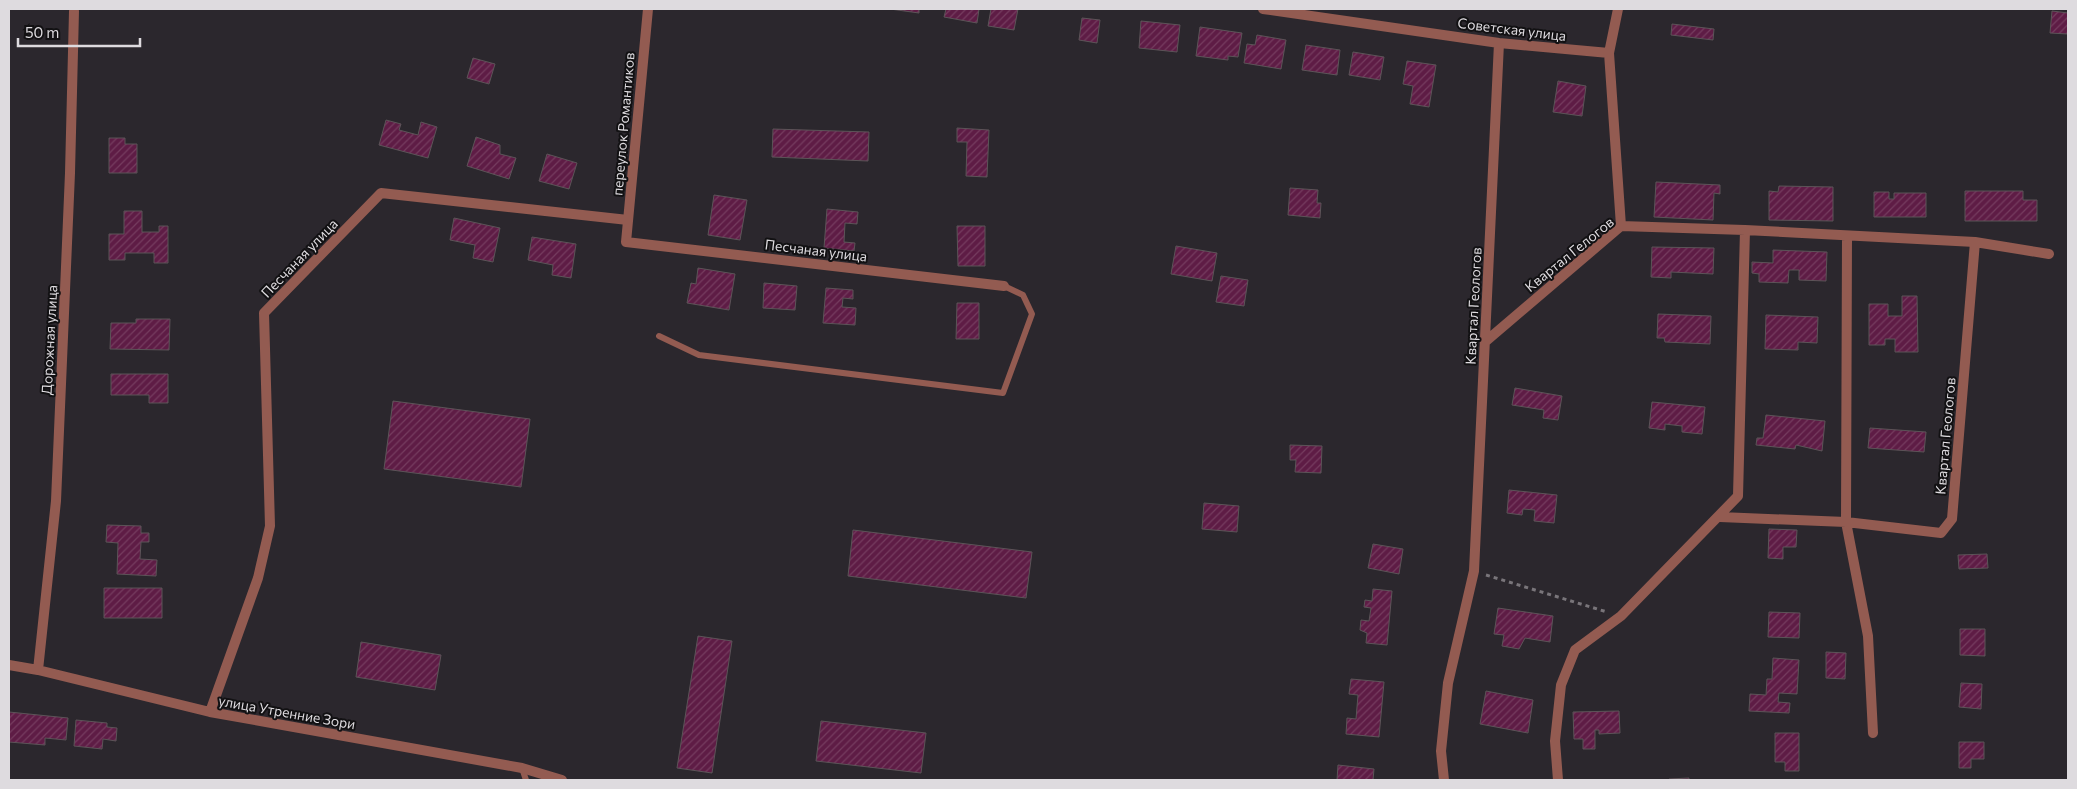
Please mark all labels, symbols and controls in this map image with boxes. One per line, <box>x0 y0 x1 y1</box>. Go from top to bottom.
street label: Советская улица <box>1457 14 1567 44</box>
scale bar <box>18 15 140 47</box>
text: 50 m <box>25 23 59 41</box>
street label: переулок Романтиков <box>608 52 638 196</box>
street label: Квартал Гелогов <box>1521 213 1617 295</box>
street label: Песчаная улица <box>257 215 341 301</box>
street label: Песчаная улица <box>764 235 868 265</box>
street label: Квартал Геологов <box>1461 247 1485 365</box>
street label: Дорожная улица <box>38 285 60 395</box>
street label: Квартал Геологов <box>1931 377 1959 495</box>
street label: улица Утренние Зори <box>217 692 357 732</box>

